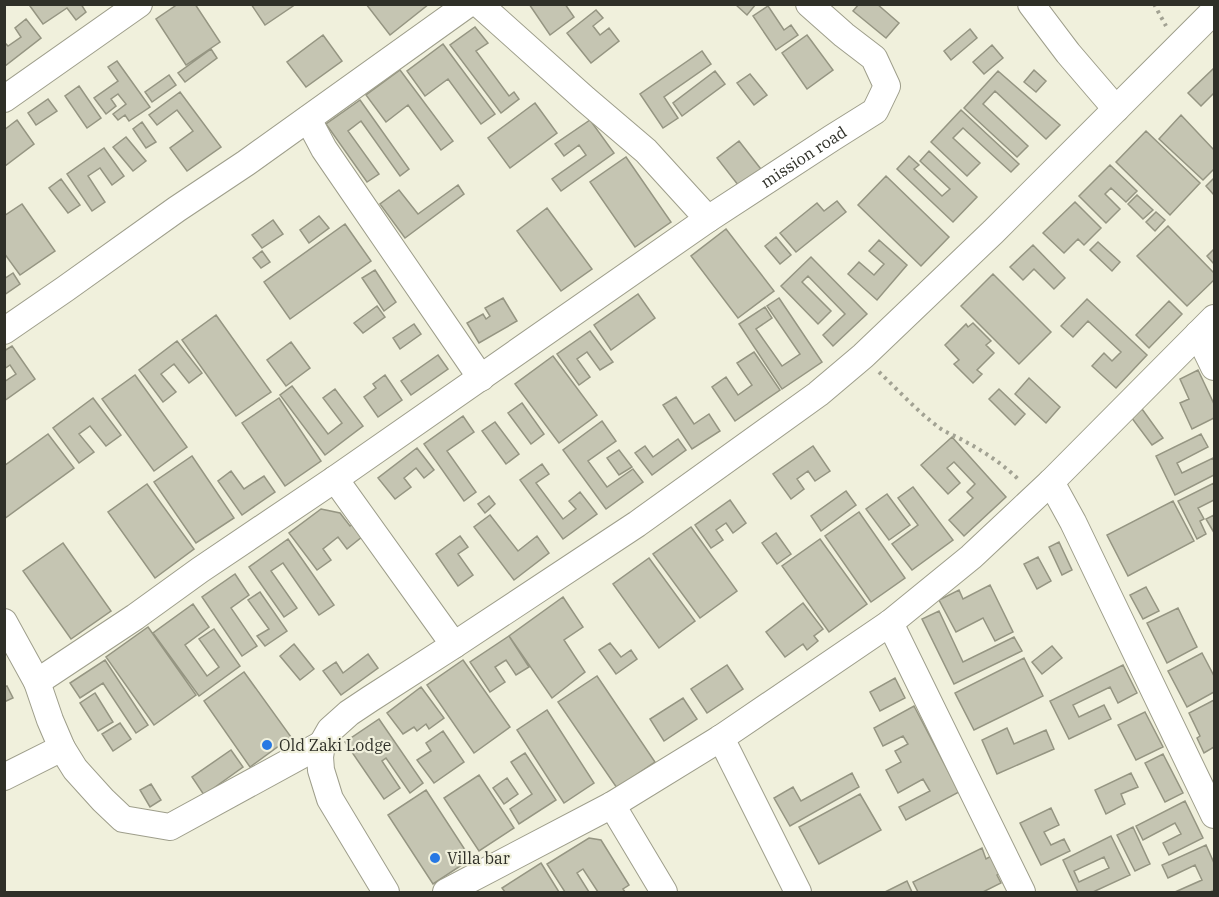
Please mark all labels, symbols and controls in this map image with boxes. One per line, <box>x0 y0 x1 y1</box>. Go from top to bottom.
street label: mission road <box>757 121 850 192</box>
place label: Old Zaki Lodge <box>279 735 391 755</box>
marker: Old Zaki Lodge <box>260 738 274 752</box>
place label: Villa bar <box>447 848 510 868</box>
marker: Villa bar <box>428 851 442 865</box>

